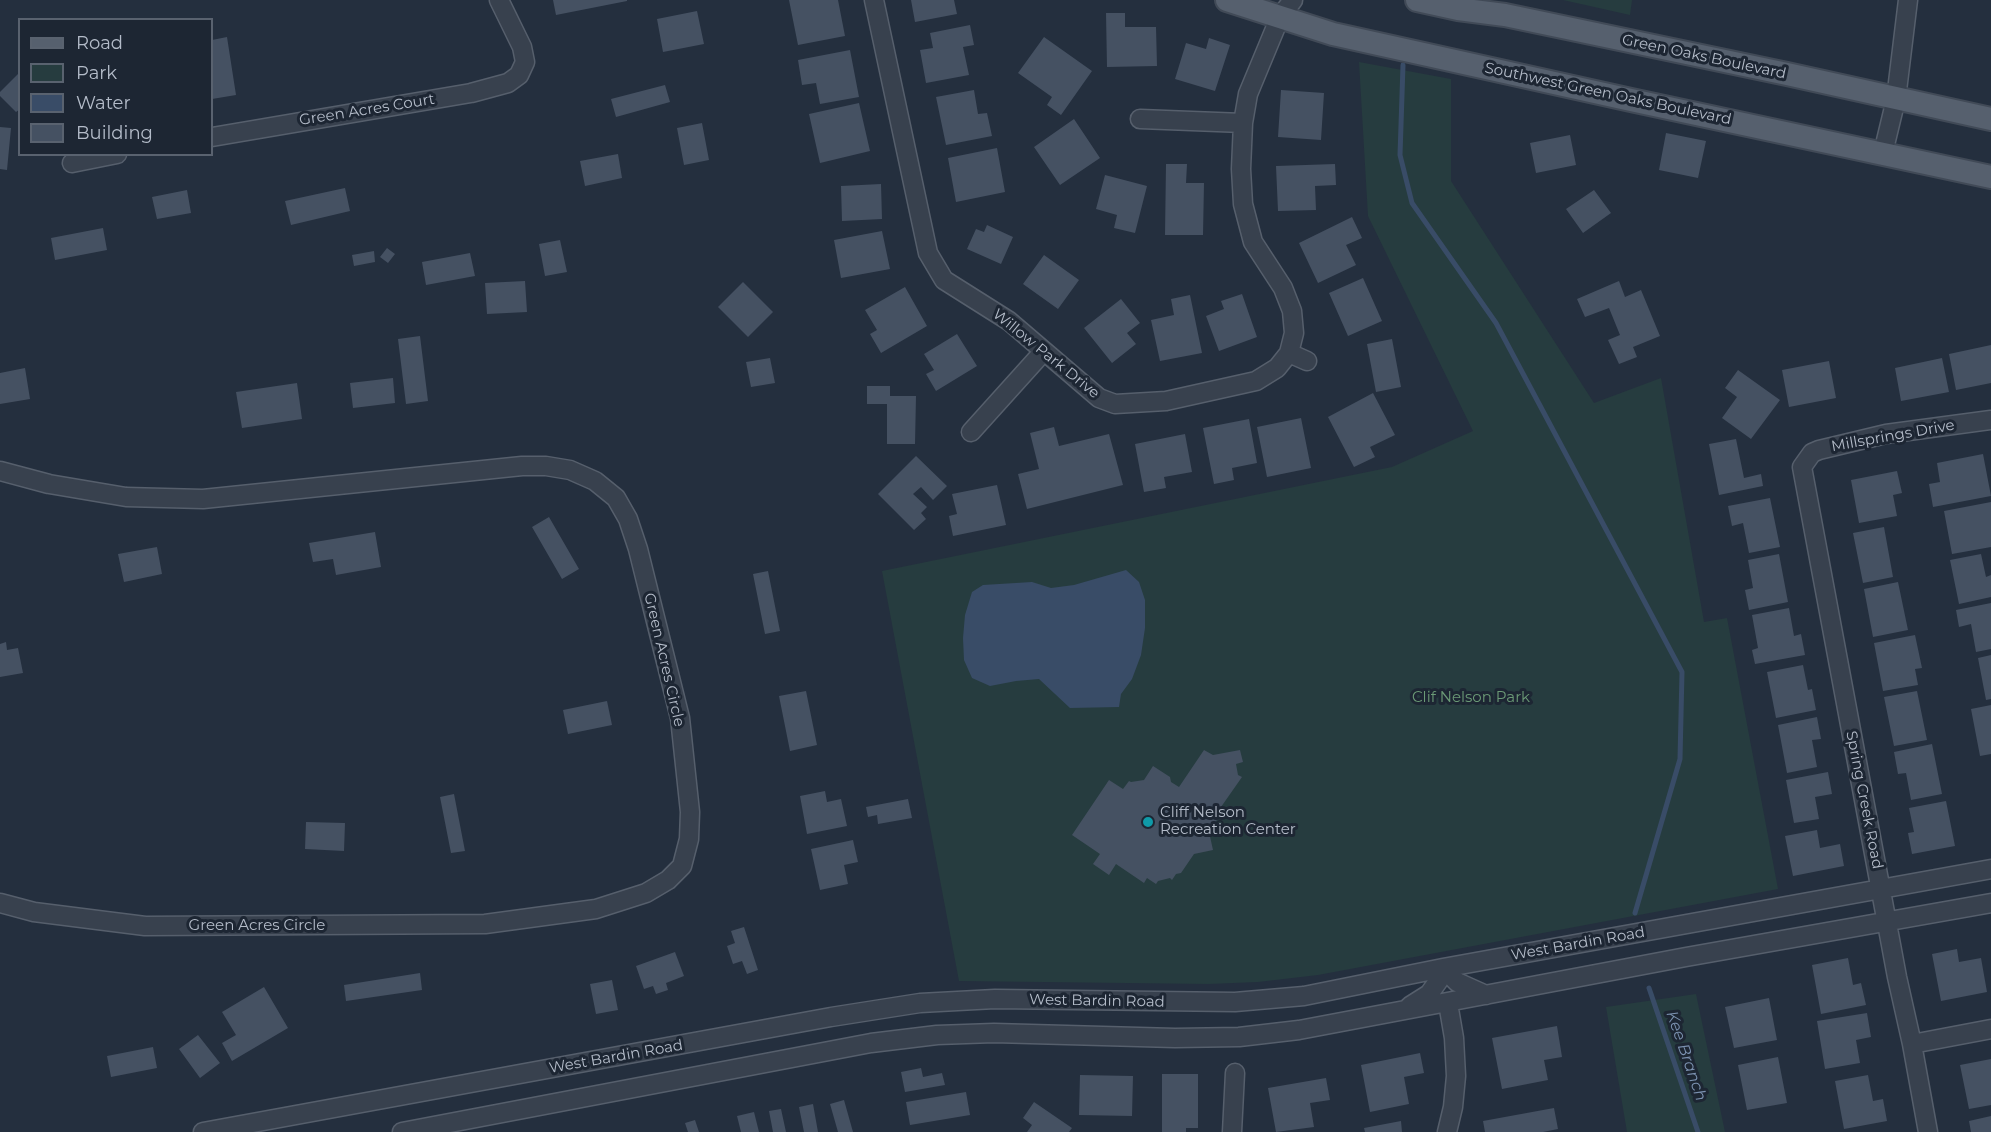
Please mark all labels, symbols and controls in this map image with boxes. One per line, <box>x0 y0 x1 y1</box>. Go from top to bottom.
legend <box>18 18 213 156</box>
street label: Green Oaks Boulevard <box>1620 31 1788 83</box>
text: Road <box>76 32 123 54</box>
street label: Southwest Green Oaks Boulevard <box>1483 59 1733 129</box>
text: Park <box>76 62 117 84</box>
street label: Green Acres Court <box>298 90 436 130</box>
text: Water <box>76 92 131 114</box>
text: Building <box>76 122 153 144</box>
street label: Willow Park Drive <box>989 305 1103 403</box>
street label: Millsprings Drive <box>1830 416 1956 456</box>
street label: Green Acres Circle <box>640 591 688 729</box>
park label: Clif Nelson Park <box>1412 689 1530 707</box>
street label: Spring Creek Road <box>1842 729 1886 871</box>
place label: Cliff Nelson Recreation Center <box>1160 804 1296 839</box>
marker: Cliff Nelson Recreation Center <box>1141 815 1155 829</box>
street label: Green Acres Circle <box>189 917 325 935</box>
street label: West Bardin Road <box>1510 923 1646 965</box>
street label: West Bardin Road <box>1029 991 1165 1011</box>
water label: Kee Branch <box>1662 1008 1710 1104</box>
street label: West Bardin Road <box>548 1036 684 1078</box>

